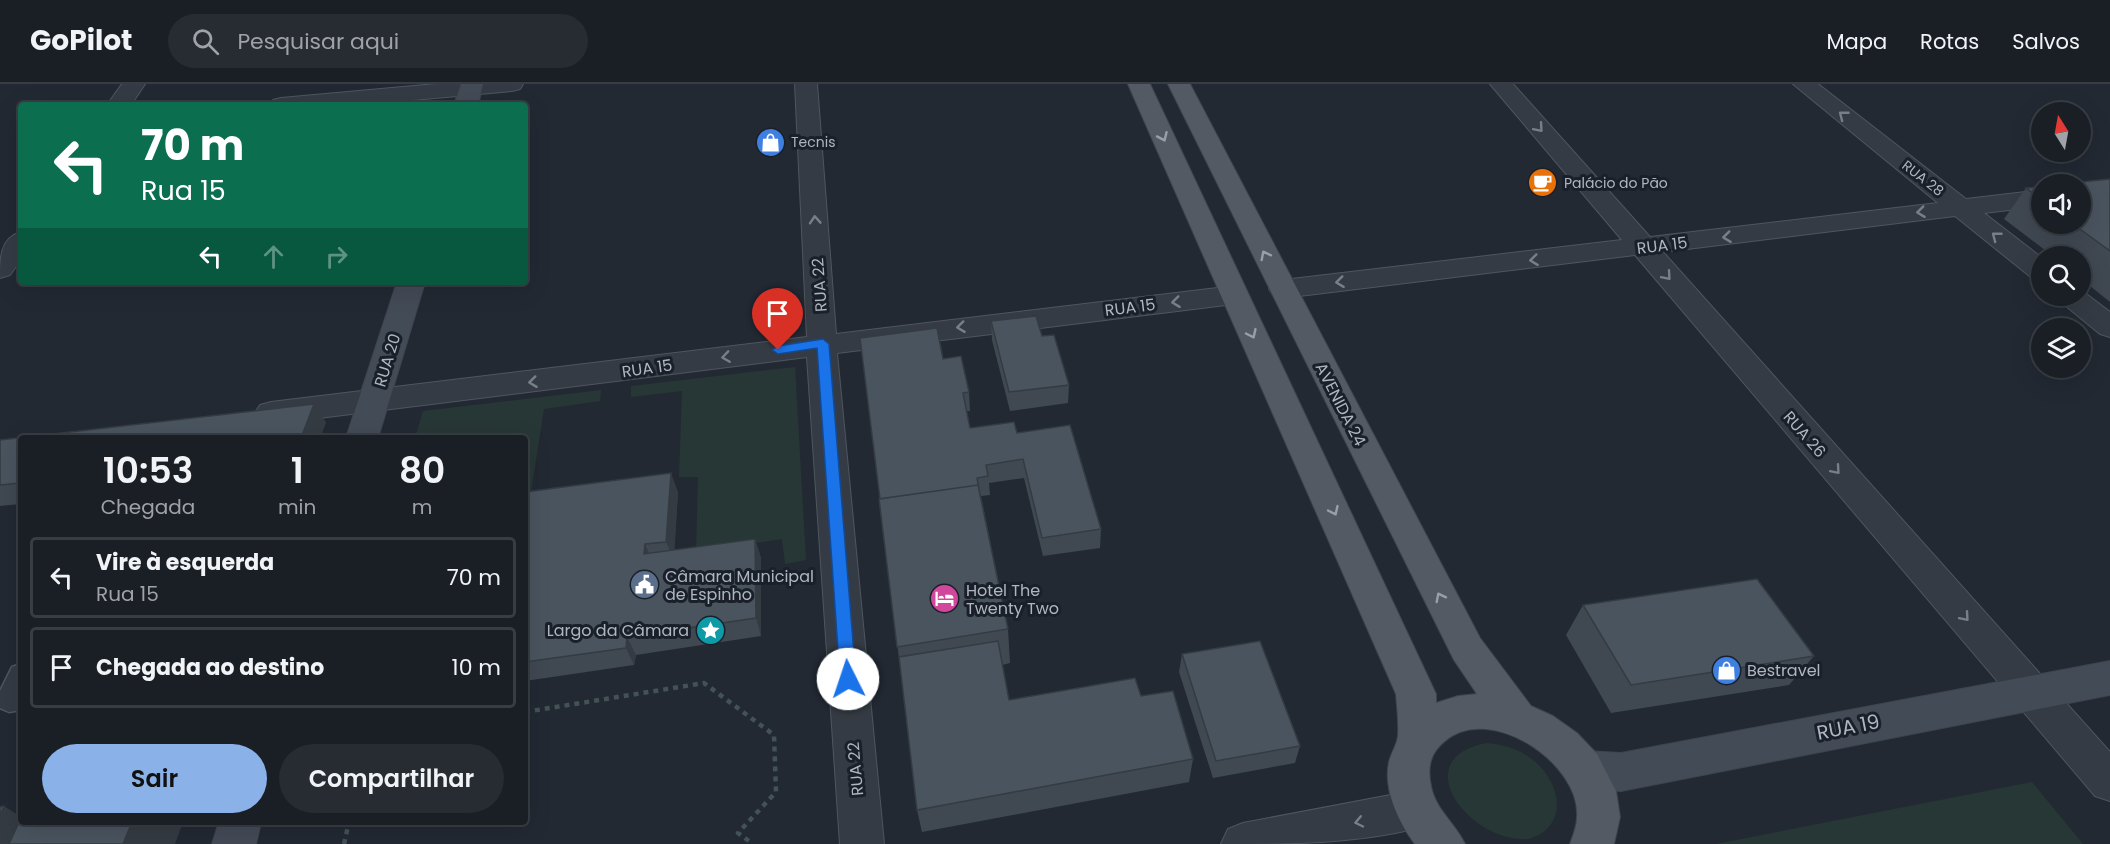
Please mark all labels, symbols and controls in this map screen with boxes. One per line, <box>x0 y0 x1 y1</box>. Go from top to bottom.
search box <box>168 14 588 68</box>
text: GoPilot <box>30 21 132 60</box>
icon: search <box>189 25 222 58</box>
text: Pesquisar aqui <box>237 26 399 57</box>
text: Mapa <box>1826 27 1887 56</box>
text: Rotas <box>1920 27 1979 56</box>
text: Salvos <box>2012 27 2080 56</box>
north arrow <box>2031 102 2091 162</box>
map controls <box>2031 102 2091 378</box>
one-way arrow <box>1839 111 1850 122</box>
text: 70 m <box>141 116 244 175</box>
one-way arrow <box>1532 121 1543 132</box>
icon: left <box>42 126 120 204</box>
shop icon: Tecnis <box>754 126 786 158</box>
one-way arrow <box>1156 131 1168 142</box>
place label: Tecnis <box>791 132 835 152</box>
street label: RUA 28 <box>1898 155 1948 201</box>
cafe icon: Palácio do Pão <box>1527 167 1559 199</box>
text: Rua 15 <box>141 172 226 209</box>
place label: Palácio do Pão <box>1564 173 1668 193</box>
button: sound <box>2031 174 2091 234</box>
one-way arrow <box>1916 206 1925 218</box>
one-way arrow <box>809 216 822 225</box>
one-way arrow <box>1723 230 1732 242</box>
street label: RUA 15 <box>1635 231 1689 260</box>
one-way arrow <box>1991 232 2002 243</box>
icon: left <box>194 240 227 273</box>
icon: ahead <box>257 240 290 273</box>
icon: right <box>320 240 353 273</box>
button: search <box>2031 246 2091 306</box>
one-way arrow <box>1261 250 1273 261</box>
one-way arrow <box>1529 253 1538 266</box>
street label: RUA 22 <box>806 257 833 313</box>
one-way arrow <box>1660 269 1671 279</box>
one-way arrow <box>1336 275 1345 288</box>
pin <box>752 288 803 350</box>
street label: RUA 15 <box>1103 293 1157 322</box>
one-way arrow <box>1171 295 1180 308</box>
icon: arrive <box>761 297 794 330</box>
button: layers <box>2031 318 2091 378</box>
one-way arrow <box>956 320 966 333</box>
one-way arrow <box>1244 328 1256 339</box>
street label: RUA 20 <box>368 331 406 390</box>
one-way arrow <box>721 350 731 362</box>
street label: RUA 15 <box>620 354 674 383</box>
street label: AVENIDA 24 <box>1310 359 1371 450</box>
one-way arrow <box>528 375 537 388</box>
street label: RUA 26 <box>1778 406 1831 463</box>
text: 10:53 <box>103 445 193 496</box>
text: 1 <box>291 445 304 496</box>
text: 80 <box>399 445 445 496</box>
one-way arrow <box>1829 463 1840 474</box>
text: Chegada <box>101 493 195 521</box>
text: min <box>278 493 316 521</box>
text: m <box>412 493 432 521</box>
one-way arrow <box>1326 505 1338 516</box>
text: Vire à esquerda <box>96 547 274 578</box>
icon: left <box>45 561 78 594</box>
text: 70 m <box>447 562 501 593</box>
place label: Câmara Municipal de Espinho <box>665 565 814 606</box>
public building icon: Câmara Municipal de Espinho <box>628 569 660 601</box>
place label: Hotel The Twenty Two <box>966 579 1059 620</box>
text: Rua 15 <box>96 580 159 608</box>
hotel icon: Hotel The Twenty Two <box>929 583 961 615</box>
one-way arrow <box>1436 592 1447 603</box>
one-way arrow <box>1957 610 1968 621</box>
place icon: Largo da Câmara <box>694 614 726 646</box>
place label: Largo da Câmara <box>547 619 689 642</box>
position arrow <box>816 647 880 711</box>
icon: arrive <box>45 651 78 684</box>
text: Chegada ao destino <box>96 652 324 683</box>
text: 10 m <box>452 652 501 683</box>
shop icon: Bestravel <box>1710 654 1742 686</box>
place label: Bestravel <box>1747 659 1821 682</box>
street label: RUA 19 <box>1814 707 1882 747</box>
street label: RUA 22 <box>842 741 869 797</box>
button: Sair <box>42 744 267 813</box>
button: Compartilhar <box>279 744 504 813</box>
one-way arrow <box>1355 815 1365 828</box>

